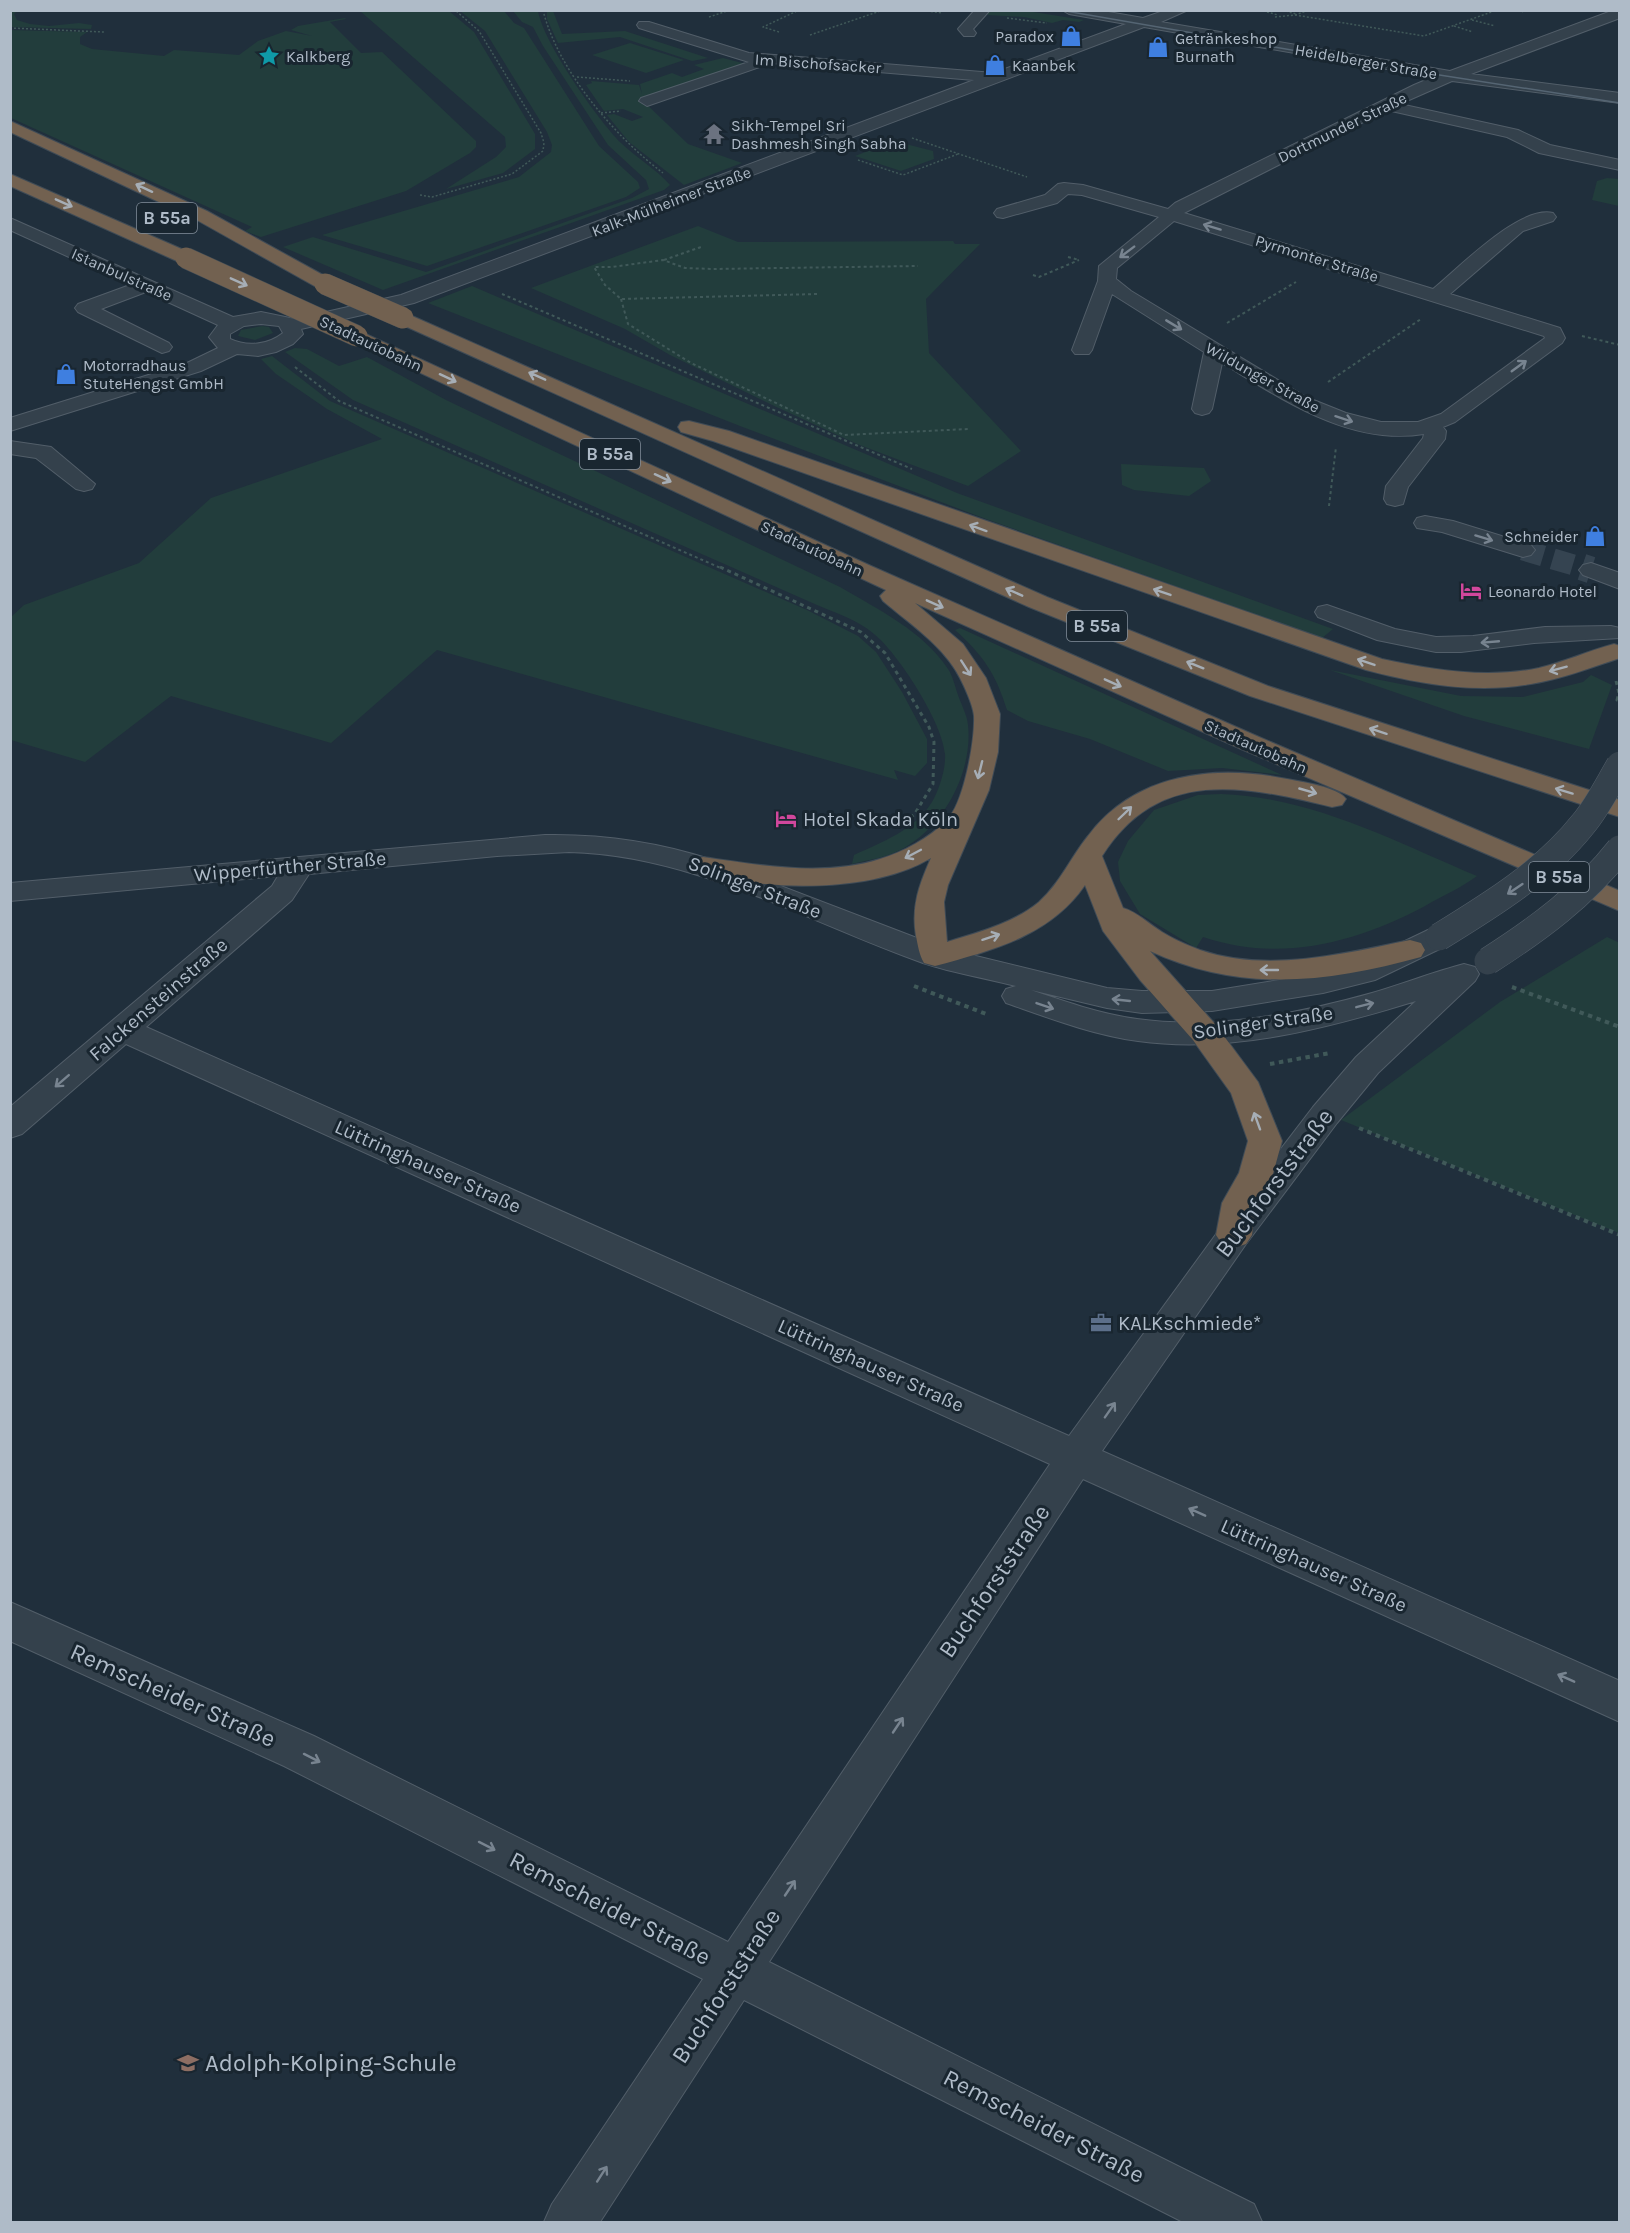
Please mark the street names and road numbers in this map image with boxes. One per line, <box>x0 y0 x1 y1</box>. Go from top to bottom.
street label: Heidelberger Straße <box>1293 40 1439 83</box>
street label: Im Bischofsacker <box>754 50 882 77</box>
street label: Dortmunder Straße <box>1275 88 1410 167</box>
street label: Kalk-Mülheimer Straße <box>589 162 753 241</box>
road number: B 55a <box>137 203 197 233</box>
street label: Pyrmonter Straße <box>1253 231 1381 286</box>
street label: Istanbulstraße <box>69 244 175 305</box>
street label: Stadtautobahn <box>317 311 425 375</box>
street label: Wildunger Straße <box>1202 338 1323 417</box>
road number: B 55a <box>580 439 640 469</box>
street label: Stadtautobahn <box>758 516 866 580</box>
road number: B 55a <box>1067 611 1127 641</box>
street label: Stadtautobahn <box>1201 715 1310 778</box>
street label: Wipperfürther Straße <box>193 847 387 886</box>
street label: Solinger Straße <box>685 852 825 923</box>
road number: B 55a <box>1529 862 1589 892</box>
street label: Falckensteinstraße <box>84 933 232 1066</box>
street label: Solinger Straße <box>1192 1001 1334 1044</box>
street label: Buchforststraße <box>1209 1103 1339 1263</box>
street label: Lüttringhauser Straße <box>331 1115 524 1218</box>
street label: Lüttringhauser Straße <box>774 1314 967 1417</box>
street label: Buchforststraße <box>932 1499 1056 1663</box>
street label: Lüttringhauser Straße <box>1217 1514 1410 1617</box>
street label: Remscheider Straße <box>66 1637 280 1753</box>
street label: Remscheider Straße <box>505 1845 715 1971</box>
street label: Buchforststraße <box>666 1904 786 2068</box>
street label: Remscheider Straße <box>939 2063 1149 2189</box>

